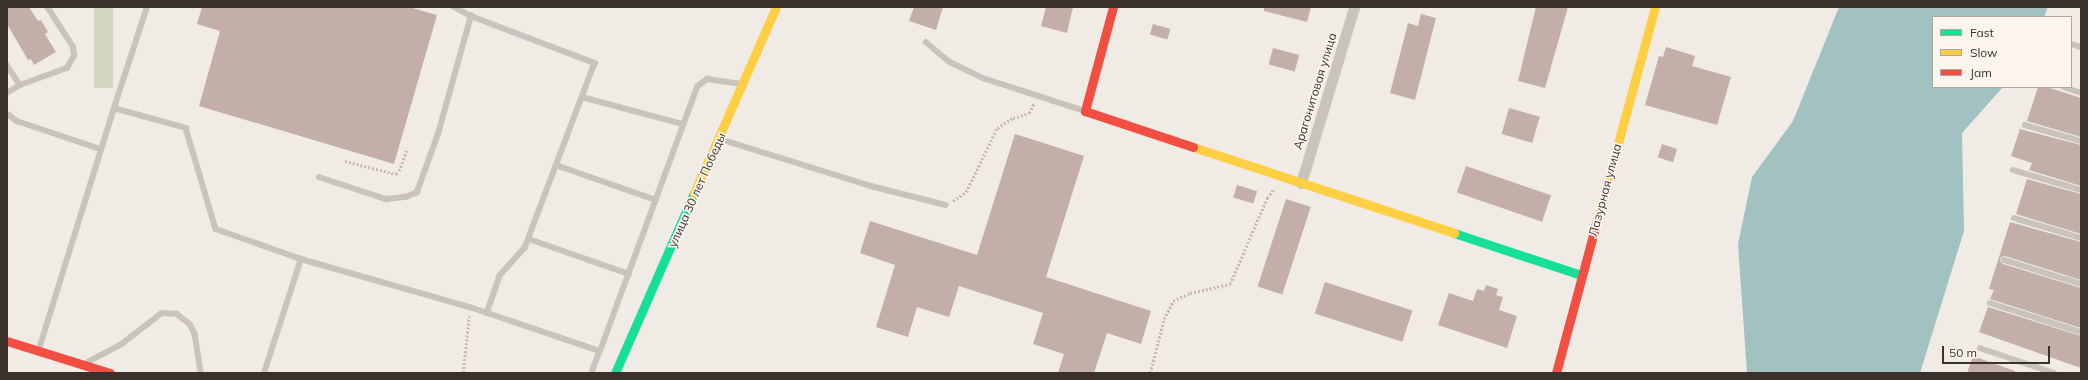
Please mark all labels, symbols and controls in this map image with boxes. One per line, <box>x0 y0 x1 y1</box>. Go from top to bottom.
legend <box>1932 16 2072 88</box>
text: Fast <box>1970 25 1994 40</box>
street label: Арагонитовая улица <box>1290 31 1340 151</box>
text: Slow <box>1970 45 1998 60</box>
text: Jam <box>1970 65 1992 80</box>
street label: улица 30 лет Победы <box>665 130 729 250</box>
street label: Лазурная улица <box>1586 142 1624 238</box>
scale bar <box>1944 338 2052 364</box>
text: 50 m <box>1949 345 1977 360</box>

